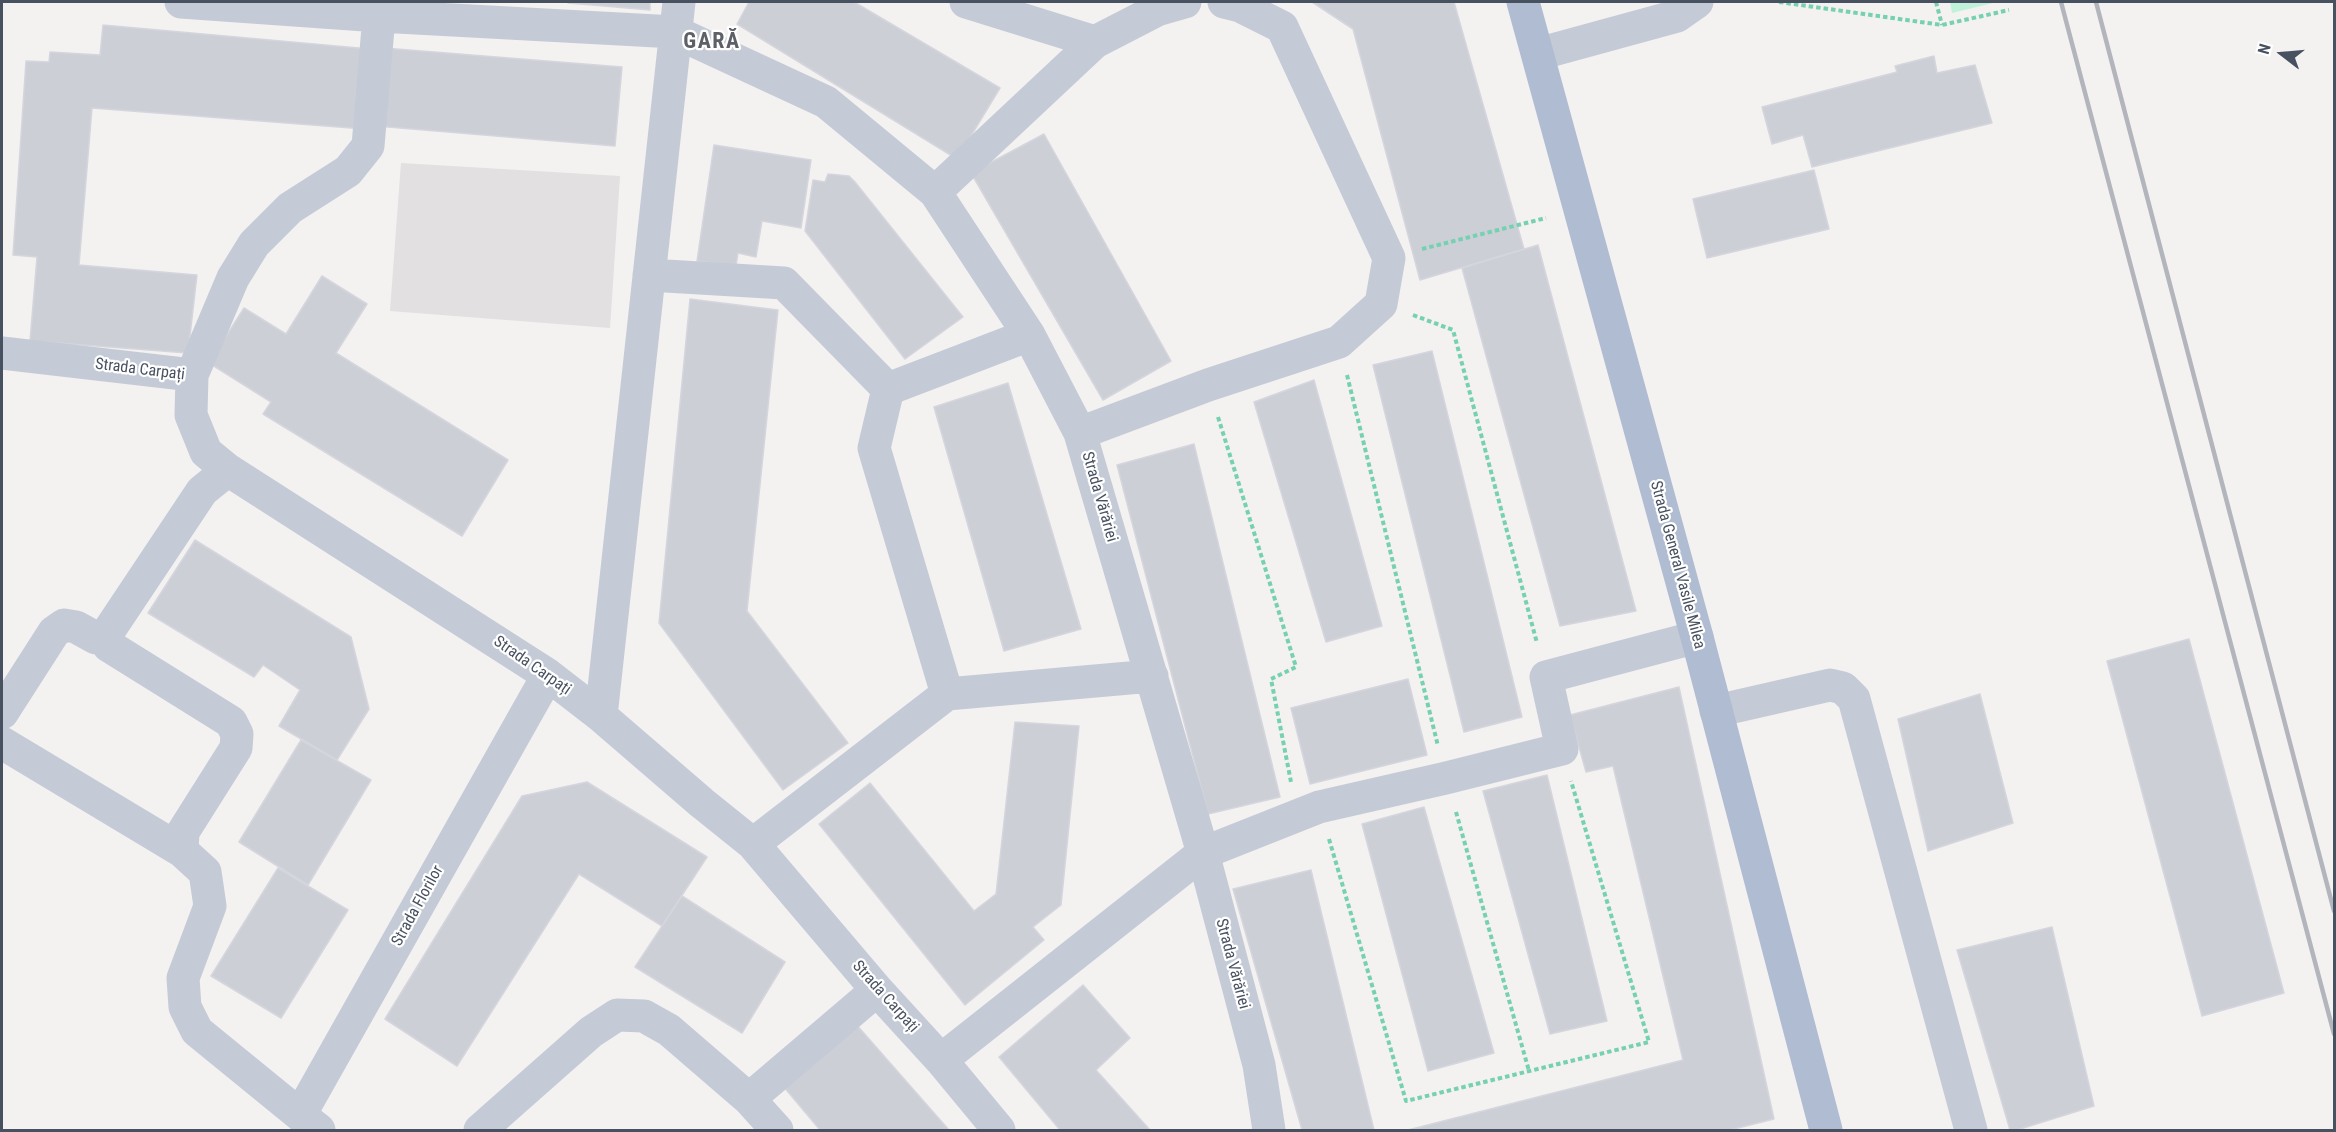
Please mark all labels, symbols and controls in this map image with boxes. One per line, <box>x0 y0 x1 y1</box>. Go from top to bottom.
north arrow <box>2252 24 2312 84</box>
district label: GARĂ <box>683 29 741 55</box>
text: N <box>2254 42 2275 56</box>
street label: Strada Carpați <box>94 355 186 385</box>
street label: Strada Vărăriei <box>1077 450 1121 544</box>
street label: Strada General Vasile Milea <box>1645 479 1709 651</box>
street label: Strada Carpați <box>490 632 574 700</box>
street label: Strada Florilor <box>388 862 448 950</box>
street label: Strada Vărăriei <box>1211 917 1253 1011</box>
street label: Strada Carpați <box>848 957 922 1037</box>

